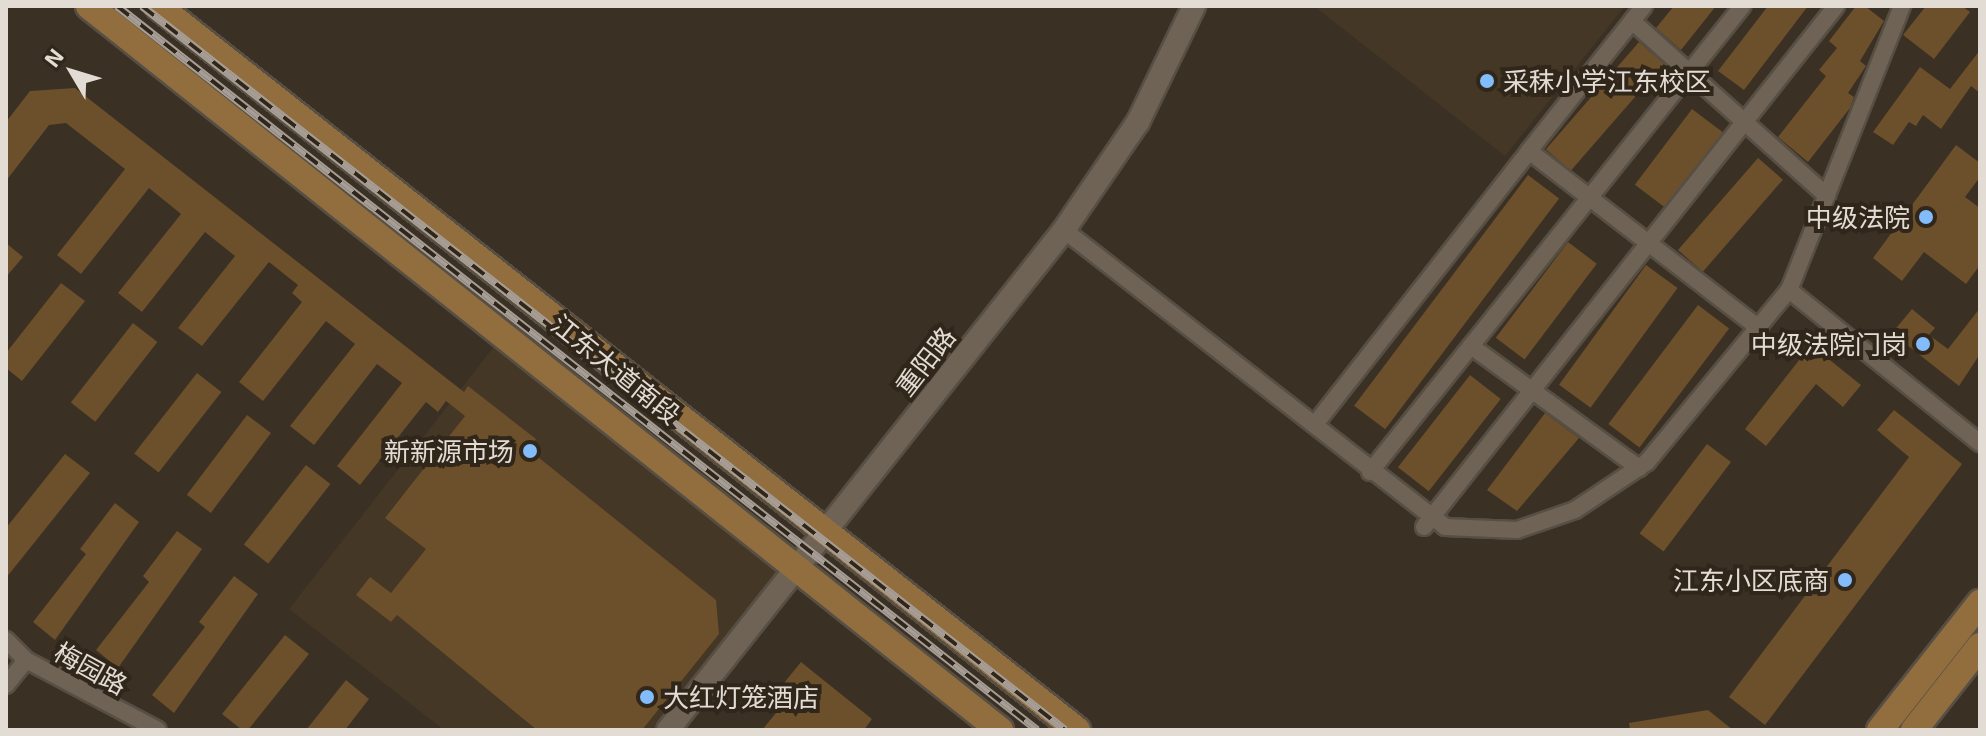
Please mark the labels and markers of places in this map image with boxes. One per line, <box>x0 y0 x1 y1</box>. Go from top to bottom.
place label: 采秣小学江东校区 <box>1503 65 1711 97</box>
marker: 采秣小学江东校区 <box>1478 72 1496 90</box>
place label: 中级法院 <box>1806 201 1910 233</box>
marker: 中级法院 <box>1917 208 1935 226</box>
place label: 中级法院门岗 <box>1751 328 1907 360</box>
marker: 中级法院门岗 <box>1914 335 1932 353</box>
place label: 新新源市场 <box>384 435 514 467</box>
marker: 新新源市场 <box>521 442 539 460</box>
place label: 江东小区底商 <box>1673 564 1829 596</box>
marker: 江东小区底商 <box>1836 571 1854 589</box>
place label: 大红灯笼酒店 <box>663 681 819 713</box>
marker: 大红灯笼酒店 <box>638 688 656 706</box>

